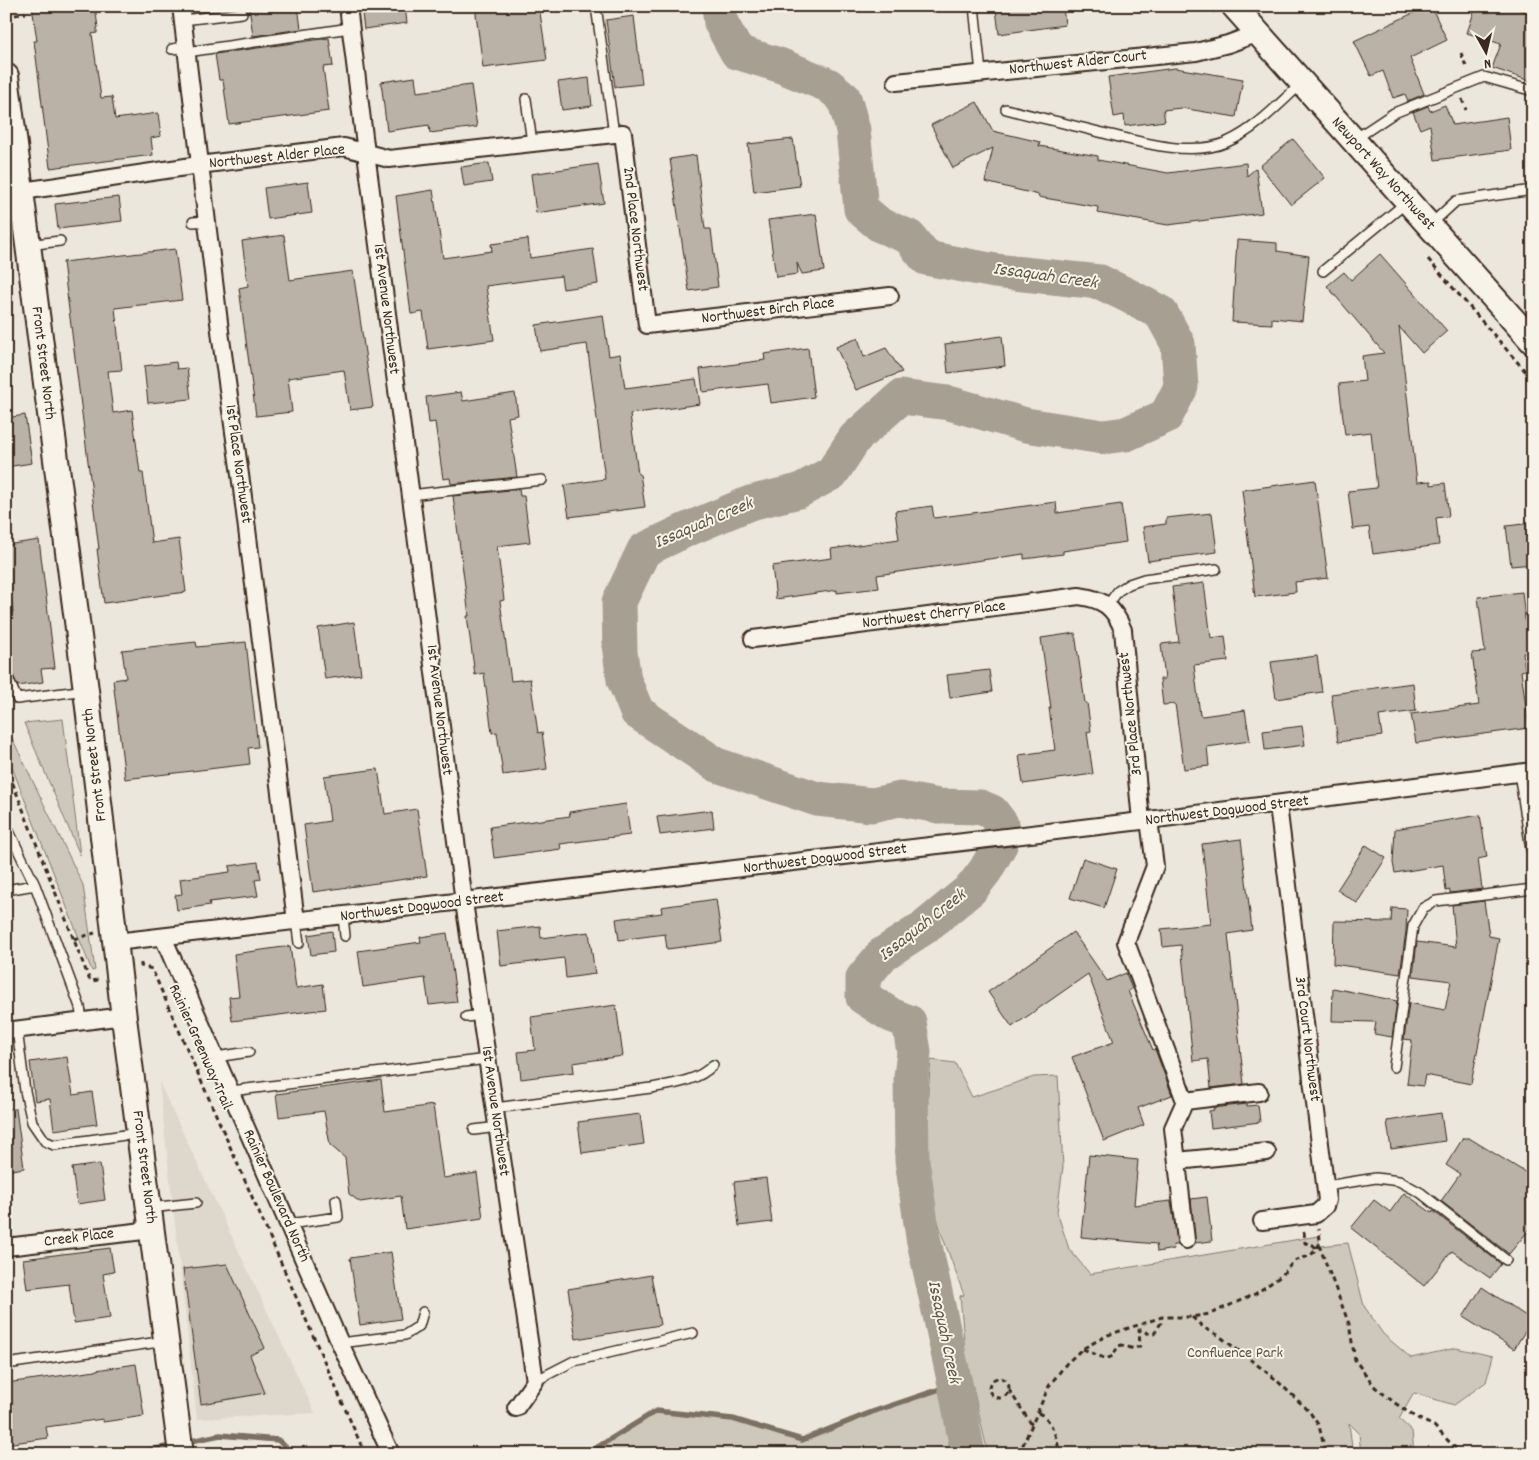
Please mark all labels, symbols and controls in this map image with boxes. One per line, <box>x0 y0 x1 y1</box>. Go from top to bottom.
north arrow <box>1462 28 1512 78</box>
street label: Northwest Alder Court <box>1008 44 1148 82</box>
text: N <box>1483 53 1492 73</box>
street label: Newport Way Northwest <box>1326 112 1441 236</box>
street label: Northwest Alder Place <box>208 138 346 176</box>
street label: 2nd Place Northwest <box>616 165 654 293</box>
street label: 1st Avenue Northwest <box>367 242 405 376</box>
water label: Issaquah Creek <box>991 257 1100 297</box>
street label: Northwest Birch Place <box>700 291 836 331</box>
street label: Front Street North <box>25 305 61 421</box>
street label: 1st Place Northwest <box>218 403 258 525</box>
water label: Issaquah Creek <box>651 491 758 556</box>
street label: Northwest Cherry Place <box>861 595 1007 635</box>
street label: 1st Avenue Northwest <box>420 643 458 777</box>
street label: 3rd Place Northwest <box>1113 651 1149 777</box>
street label: Front Street North <box>77 707 113 823</box>
street label: Northwest Dogwood Street <box>1144 790 1310 832</box>
street label: Northwest Dogwood Street <box>742 838 908 880</box>
water label: Issaquah Creek <box>874 883 973 968</box>
street label: Northwest Dogwood Street <box>339 886 505 928</box>
street label: 3rd Court Northwest <box>1288 975 1326 1103</box>
street label: Rainier Greenway Trail <box>162 981 238 1114</box>
street label: 1st Avenue Northwest <box>474 1044 516 1178</box>
street label: Front Street North <box>126 1109 162 1225</box>
street label: Rainier Boulevard North <box>236 1126 316 1266</box>
street label: Creek Place <box>43 1222 115 1254</box>
water label: Issaquah Creek <box>920 1278 966 1387</box>
park label: Confluence Park <box>1187 1342 1283 1365</box>

